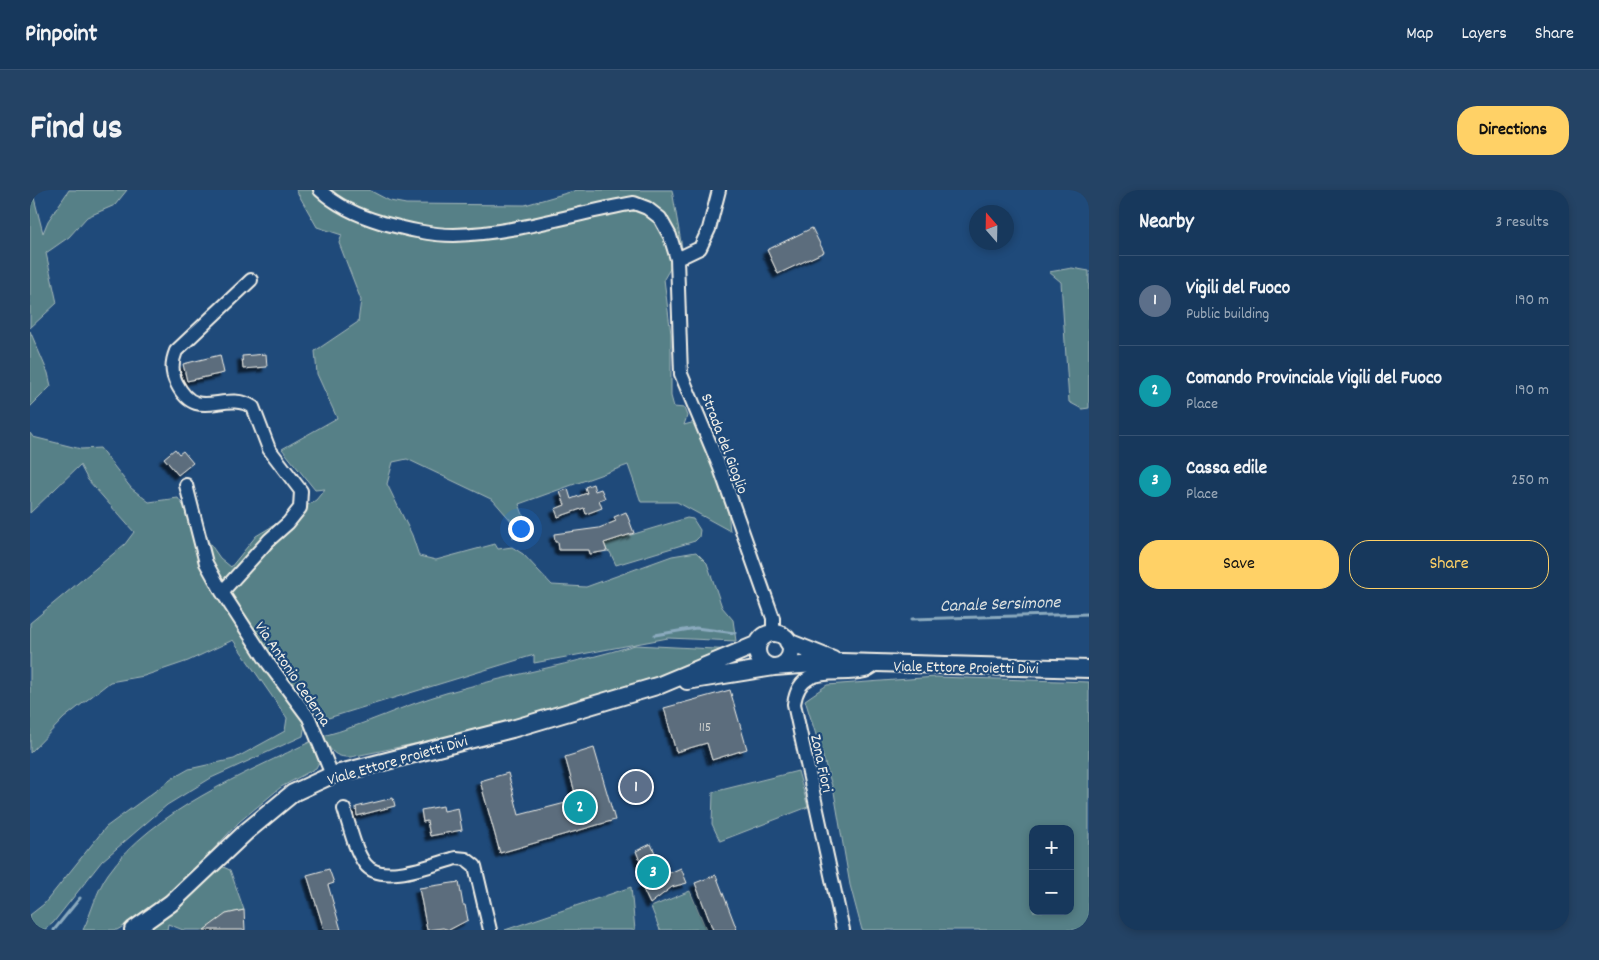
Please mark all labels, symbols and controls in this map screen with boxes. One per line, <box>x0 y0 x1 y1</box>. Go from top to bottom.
text: Pinpoint <box>25 18 97 52</box>
text: Map <box>1406 22 1433 47</box>
text: Layers <box>1461 22 1507 47</box>
text: Share <box>1535 22 1574 47</box>
text: Find us <box>30 105 122 155</box>
button: Directions <box>1457 106 1569 155</box>
north arrow <box>969 205 1014 250</box>
text: Nearby <box>1139 208 1194 238</box>
text: 3 results <box>1495 211 1549 234</box>
text: Vigili del Fuoco <box>1186 276 1290 303</box>
text: 1 <box>1153 289 1157 312</box>
text: 190 m <box>1515 289 1549 312</box>
text: Public building <box>1186 303 1269 326</box>
text: Comando Provinciale Vigili del Fuoco <box>1186 366 1442 393</box>
text: 2 <box>1152 379 1159 402</box>
text: 190 m <box>1515 379 1549 402</box>
street label: Strada del Gioglio <box>694 390 753 498</box>
text: Place <box>1186 393 1218 416</box>
text: Cassa edile <box>1186 456 1267 483</box>
text: 3 <box>1151 469 1159 492</box>
text: 250 m <box>1511 469 1549 492</box>
text: Place <box>1186 483 1218 506</box>
your location <box>508 516 534 542</box>
button: Save <box>1139 540 1339 589</box>
button: Share <box>1349 540 1549 589</box>
water label: Canale Sersimone <box>939 591 1062 620</box>
street label: Via Antonio Cederna <box>248 617 336 732</box>
street label: Viale Ettore Proietti Divi <box>893 656 1039 681</box>
house number: 115 <box>699 718 711 738</box>
street label: Viale Ettore Proietti Divi <box>325 730 471 792</box>
street label: Zona Fiori <box>803 732 838 795</box>
pin: 1 <box>620 768 652 806</box>
pin: 2 <box>564 788 596 826</box>
map controls <box>1029 825 1074 915</box>
button: + <box>1029 825 1074 870</box>
pin: 3 <box>637 853 669 891</box>
button: − <box>1029 870 1074 915</box>

